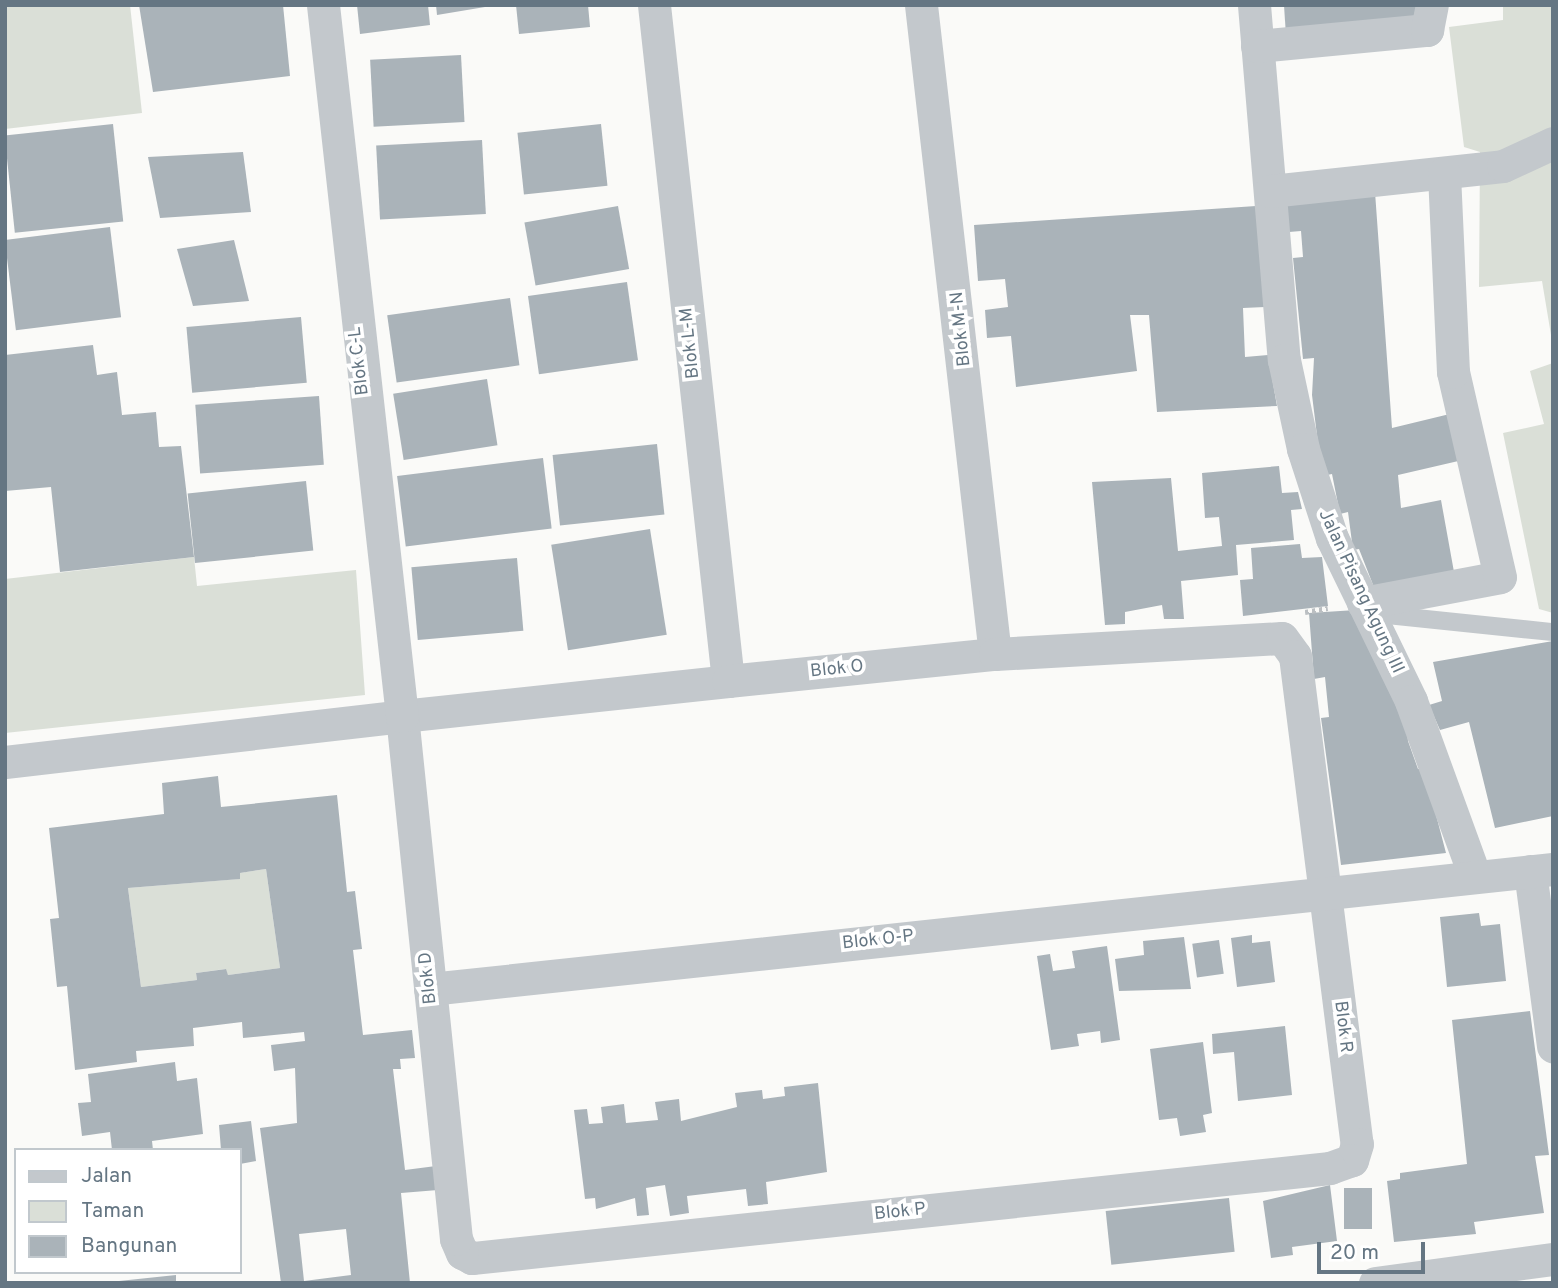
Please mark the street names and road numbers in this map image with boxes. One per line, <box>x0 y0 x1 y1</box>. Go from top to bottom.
street label: Blok M-N <box>947 290 977 368</box>
street label: Blok L-M <box>677 306 705 380</box>
street label: Blok C-L <box>345 326 375 396</box>
street label: Jalan Pisang Agung III <box>1312 506 1408 678</box>
street label: Blok O <box>809 656 865 684</box>
street label: Blok O-P <box>841 927 915 955</box>
street label: Blok D <box>416 951 442 1005</box>
street label: Blok R <box>1328 1000 1356 1054</box>
street label: Blok P <box>873 1200 927 1226</box>

